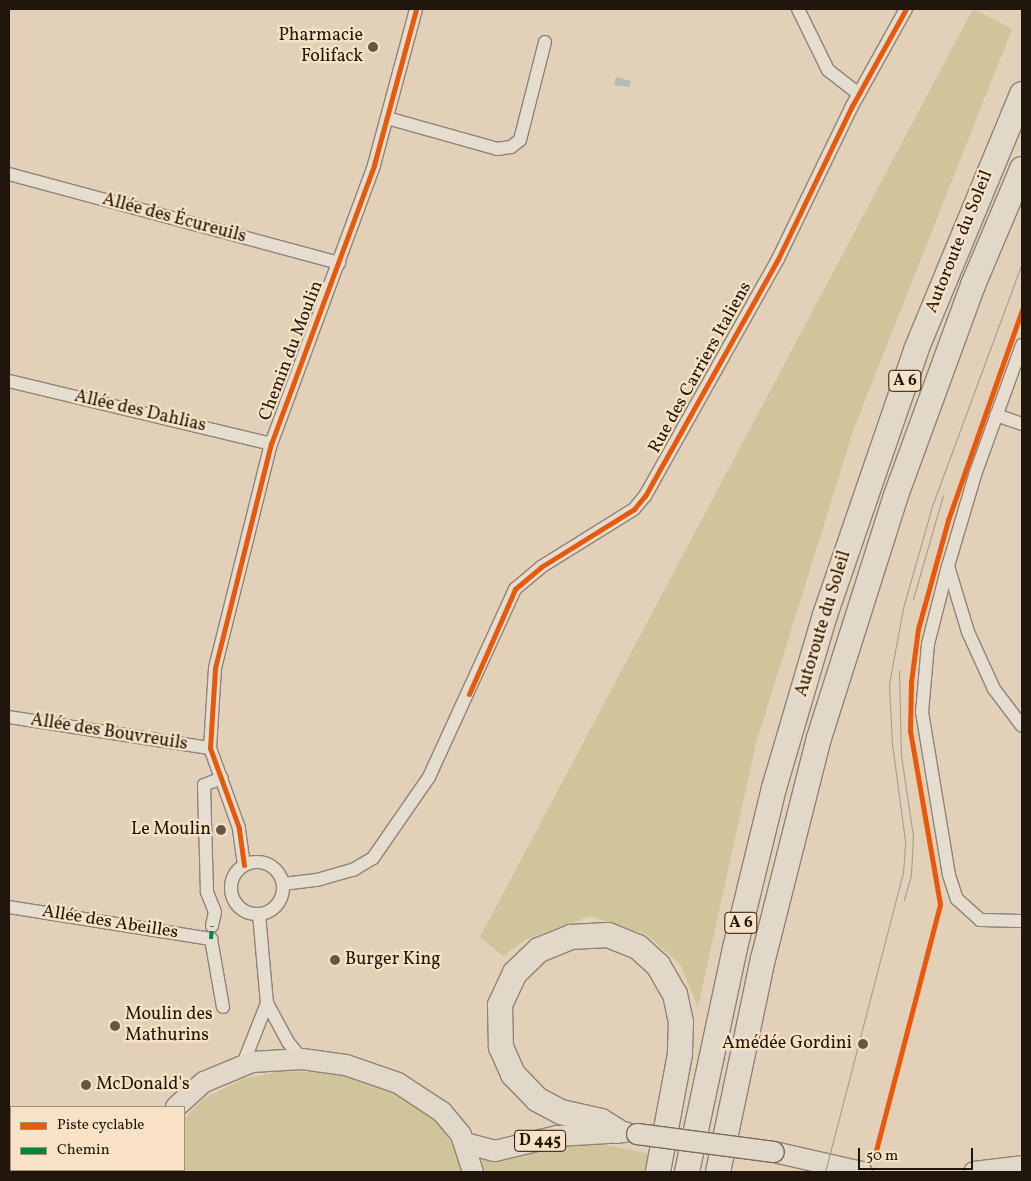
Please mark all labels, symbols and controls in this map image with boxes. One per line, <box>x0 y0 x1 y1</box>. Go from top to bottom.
place label: Pharmacie Folifack <box>278 26 363 68</box>
marker: Pharmacie Folifack <box>367 41 379 53</box>
street label: Autoroute du Soleil <box>922 168 998 316</box>
street label: Allée des Écureuils <box>100 189 248 249</box>
street label: Chemin du Moulin <box>255 278 329 424</box>
street label: Rue des Carriers Italiens <box>645 279 757 457</box>
road number: A 6 <box>888 368 922 394</box>
street label: Allée des Dahlias <box>72 386 208 438</box>
street label: Autoroute du Soleil <box>792 548 856 700</box>
street label: Allée des Bouvreuils <box>29 710 189 756</box>
place label: Le Moulin <box>131 819 211 841</box>
marker: Le Moulin <box>215 824 227 836</box>
street label: Allée des Abeilles <box>40 902 180 944</box>
road number: A 6 <box>724 910 758 936</box>
place label: Burger King <box>345 949 440 971</box>
marker: Burger King <box>329 954 341 966</box>
place label: Moulin des Mathurins <box>125 1005 213 1048</box>
marker: Moulin des Mathurins <box>109 1020 121 1032</box>
place label: Amédée Gordini <box>722 1033 852 1055</box>
marker: Amédée Gordini <box>856 1037 870 1051</box>
place label: McDonald's <box>96 1074 190 1096</box>
marker: McDonald's <box>80 1079 92 1091</box>
legend <box>10 1106 185 1171</box>
text: Piste cyclable <box>57 1115 144 1136</box>
road number: D 445 <box>514 1128 566 1154</box>
scale bar <box>861 1138 976 1170</box>
text: Chemin <box>57 1140 110 1161</box>
text: 50 m <box>866 1146 898 1167</box>

